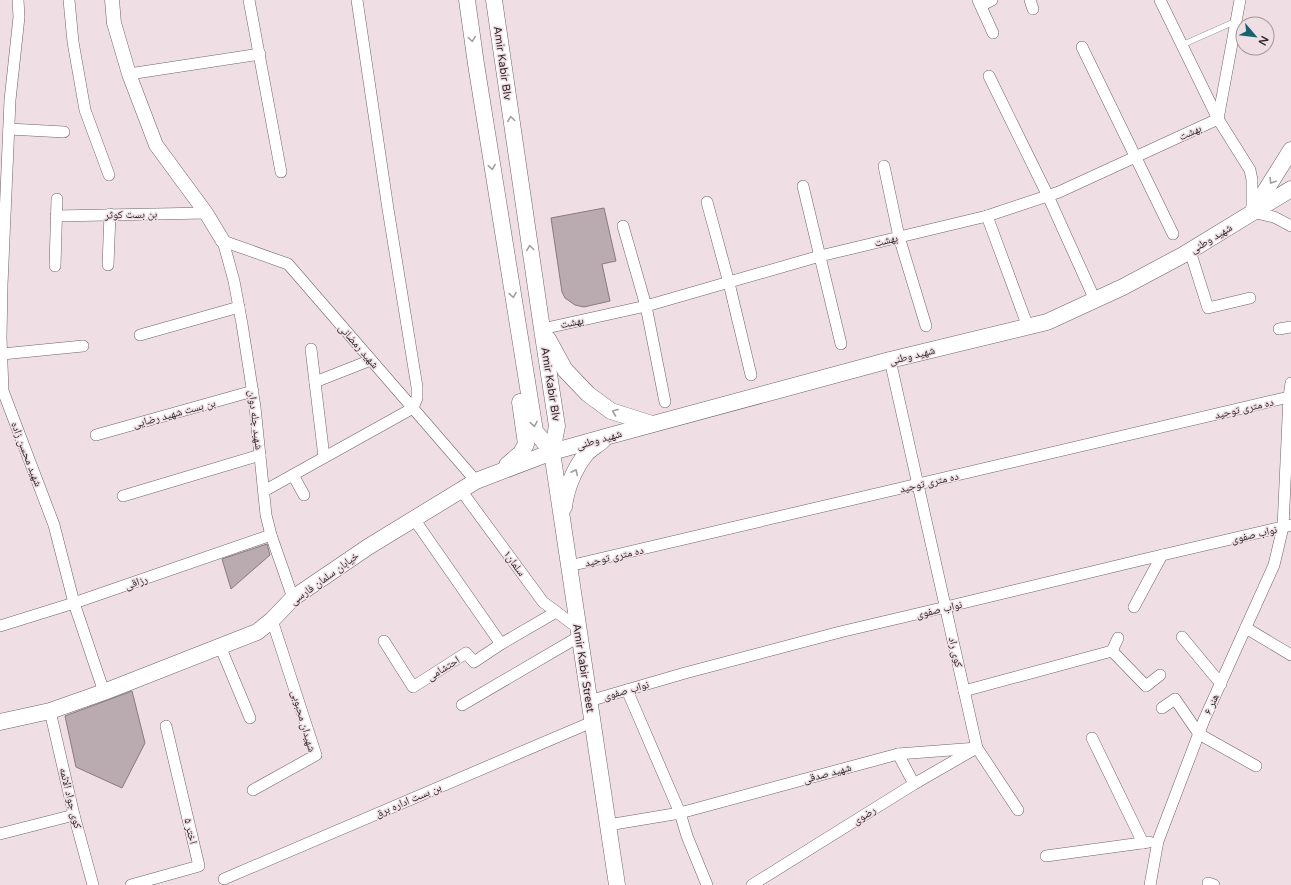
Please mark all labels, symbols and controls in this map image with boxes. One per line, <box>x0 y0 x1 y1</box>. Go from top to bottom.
north arrow <box>1235 16 1275 56</box>
street label: Amir Kabir Blv <box>491 25 514 101</box>
text: N <box>1256 34 1271 47</box>
one-way arrow <box>467 36 476 42</box>
one-way arrow <box>507 116 516 122</box>
street label: بهشت <box>1177 122 1204 143</box>
one-way arrow <box>488 164 496 170</box>
one-way arrow <box>1269 177 1276 184</box>
street label: بن بست کوثر <box>104 208 157 221</box>
street label: شهید وطنی <box>1188 221 1235 256</box>
street label: بهشت <box>873 231 899 250</box>
one-way arrow <box>526 244 535 251</box>
one-way arrow <box>508 292 517 299</box>
street label: بهشت <box>559 314 585 331</box>
street label: شهید رمضانی <box>336 321 381 371</box>
street label: شهید وطنی <box>888 344 936 367</box>
street label: Amir Kabir Blv <box>538 346 563 422</box>
street label: شهید چله دوان <box>245 390 266 451</box>
street label: ده متری توحید <box>1213 395 1275 422</box>
street label: بن بست شهید رضایی <box>131 396 217 431</box>
one-way arrow <box>612 408 619 416</box>
street label: شهید محسن زاده <box>8 420 45 488</box>
one-way arrow <box>529 421 538 427</box>
street label: شهید وطنی <box>575 427 623 452</box>
one-way arrow <box>570 469 578 476</box>
street label: ده متری توحید <box>898 469 960 496</box>
street label: نواب صفوی <box>1230 523 1278 546</box>
street label: ده متری توحید <box>583 543 645 570</box>
street label: سلمان۱ <box>501 548 528 579</box>
street label: خیابان سلمان فارسی <box>287 549 361 608</box>
street label: رزاقی <box>123 573 149 592</box>
street label: نواب صفوی <box>915 598 963 621</box>
street label: Amir Kabir Street <box>570 623 597 713</box>
street label: کوی راد <box>946 636 965 669</box>
street label: احتشامی <box>424 653 462 684</box>
street label: نواب صفوی <box>602 678 651 703</box>
street label: شهیدان محبوبی <box>288 689 319 754</box>
street label: هنر ۶ <box>1201 692 1222 716</box>
street label: شهید صدقی <box>802 761 853 786</box>
street label: کوی جواد الائمه <box>57 766 84 830</box>
street label: بن بست اداره برق <box>373 781 443 820</box>
street label: رضوی <box>850 803 878 828</box>
street label: اختر ۵ <box>181 817 200 845</box>

